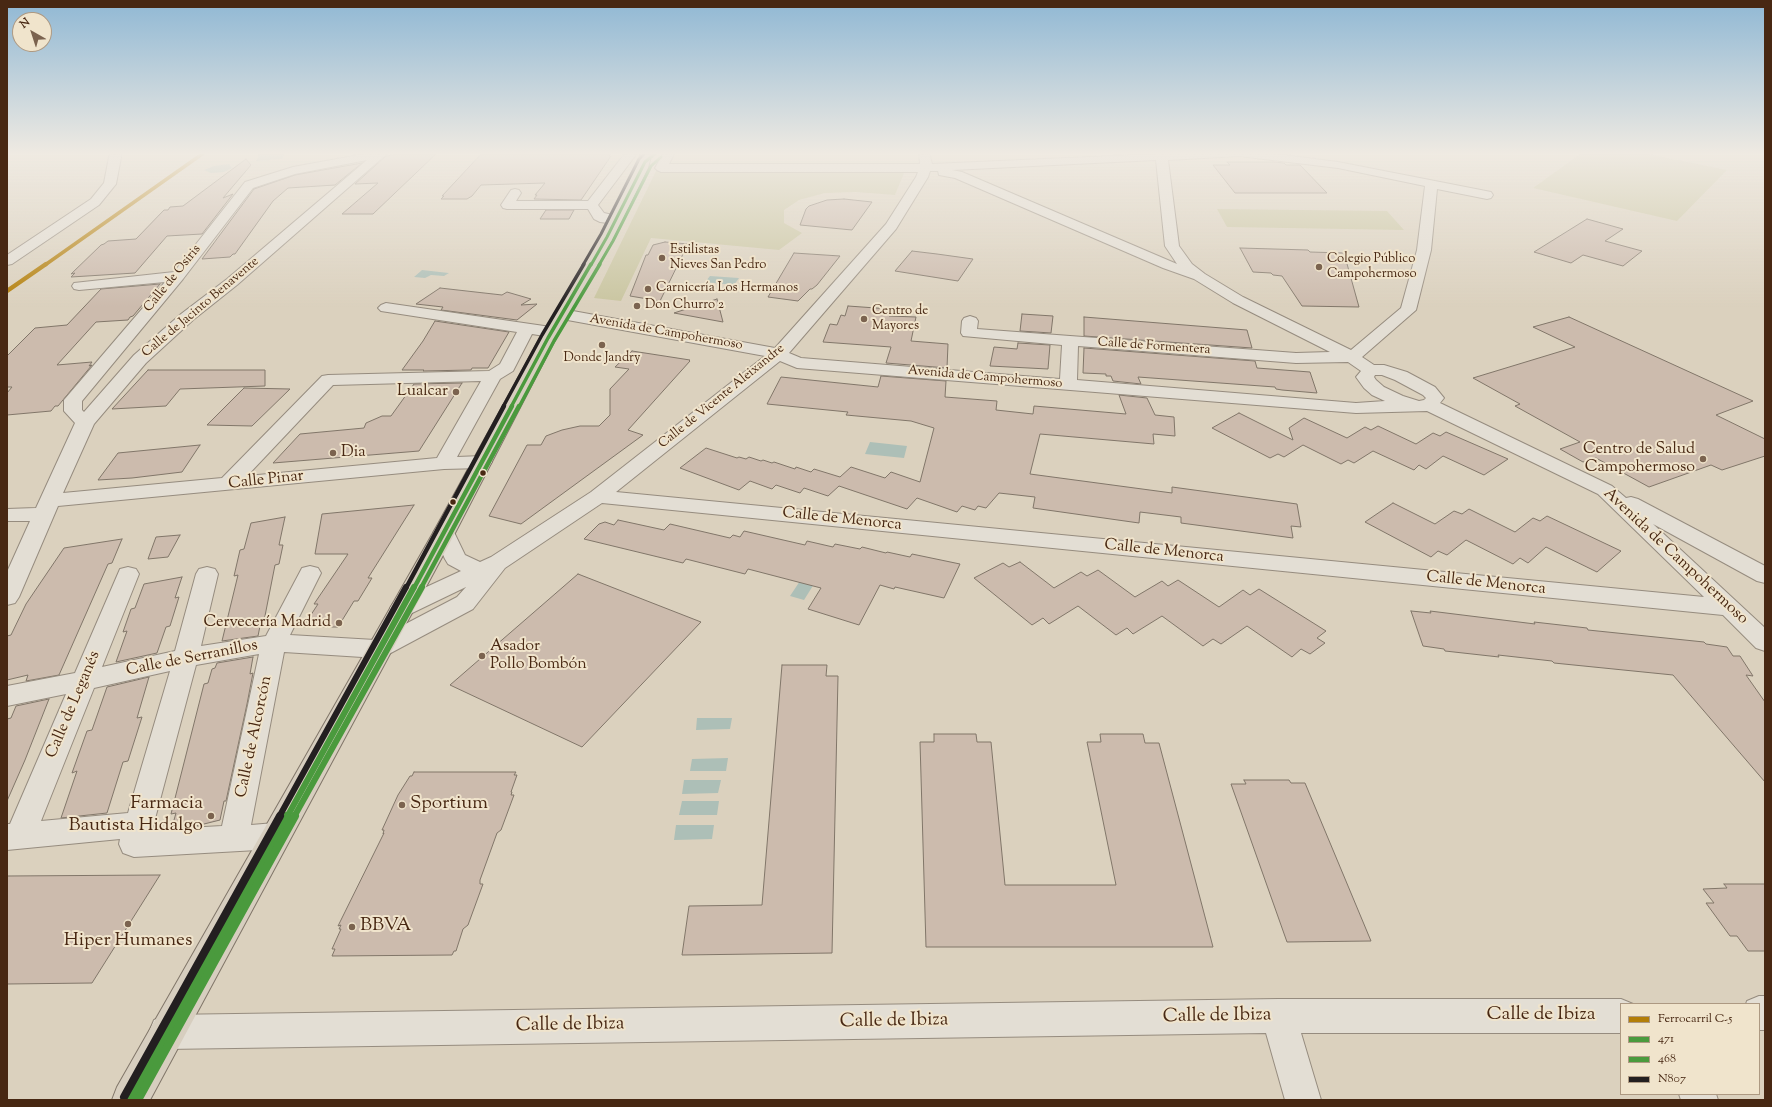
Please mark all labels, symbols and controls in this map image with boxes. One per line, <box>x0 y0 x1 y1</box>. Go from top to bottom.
north arrow <box>12 12 52 52</box>
text: N <box>17 14 34 32</box>
street label: Calle de Osiris <box>141 242 205 316</box>
place label: Estilistas Nieves San Pedro <box>670 243 766 274</box>
place label: Colegio Público Campohermoso <box>1327 252 1417 283</box>
marker: Estilistas Nieves San Pedro <box>657 253 667 263</box>
street label: Calle de Jacinto Benavente <box>139 255 263 361</box>
marker: Colegio Público Campohermoso <box>1314 262 1324 272</box>
place label: Carnicería Los Hermanos <box>656 281 798 297</box>
marker: Carnicería Los Hermanos <box>643 284 653 294</box>
place label: Don Churro 2 <box>645 298 724 314</box>
marker: Don Churro 2 <box>632 301 642 311</box>
place label: Centro de Mayores <box>872 304 928 335</box>
street label: Avenida de Campohermoso <box>588 312 744 354</box>
marker: Centro de Mayores <box>859 314 869 324</box>
street label: Calle de Formentera <box>1097 335 1211 359</box>
marker: Donde Jandry <box>597 340 607 350</box>
street label: Calle de Vicente Aleixandre <box>656 342 788 452</box>
place label: Donde Jandry <box>564 351 640 367</box>
street label: Avenida de Campohermoso <box>907 363 1063 393</box>
place label: Lualcar <box>397 382 448 402</box>
marker: Lualcar <box>451 387 461 397</box>
place label: Centro de Salud Campohermoso <box>1583 440 1695 478</box>
place label: Dia <box>341 443 366 463</box>
marker: Dia <box>328 448 338 458</box>
marker: Centro de Salud Campohermoso <box>1698 454 1708 464</box>
street label: Calle Pinar <box>227 467 305 495</box>
unlabelled marker <box>478 468 488 478</box>
street label: Avenida de Campohermoso <box>1599 485 1751 629</box>
unlabelled marker <box>448 497 458 507</box>
street label: Calle de Menorca <box>781 504 903 536</box>
street label: Calle de Menorca <box>1103 536 1225 568</box>
street label: Calle de Menorca <box>1425 568 1547 600</box>
place label: Cervecería Madrid <box>203 613 331 633</box>
marker: Cervecería Madrid <box>334 618 344 628</box>
street label: Calle de Serranillos <box>125 637 259 681</box>
place label: Asador Pollo Bombón <box>490 637 587 675</box>
street label: Calle de Leganés <box>43 648 105 762</box>
marker: Asador Pollo Bombón <box>477 651 487 661</box>
street label: Calle de Alcorcón <box>233 674 277 800</box>
place label: Farmacia Bautista Hidalgo <box>68 794 203 838</box>
place label: Sportium <box>410 794 488 816</box>
marker: Sportium <box>397 800 407 810</box>
marker: Farmacia Bautista Hidalgo <box>206 811 216 821</box>
place label: BBVA <box>360 916 411 938</box>
marker: Hiper Humanes <box>123 919 133 929</box>
marker: BBVA <box>347 922 357 932</box>
place label: Hiper Humanes <box>64 931 192 953</box>
legend <box>1620 1003 1760 1095</box>
street label: Calle de Ibiza <box>1162 1005 1272 1029</box>
street label: Calle de Ibiza <box>1487 1005 1595 1027</box>
street label: Calle de Ibiza <box>839 1010 949 1034</box>
text: Ferrocarril C-5 <box>1658 1010 1732 1028</box>
street label: Calle de Ibiza <box>515 1014 625 1038</box>
text: 471 <box>1658 1030 1674 1048</box>
text: 468 <box>1658 1050 1676 1068</box>
text: N807 <box>1658 1070 1686 1088</box>

